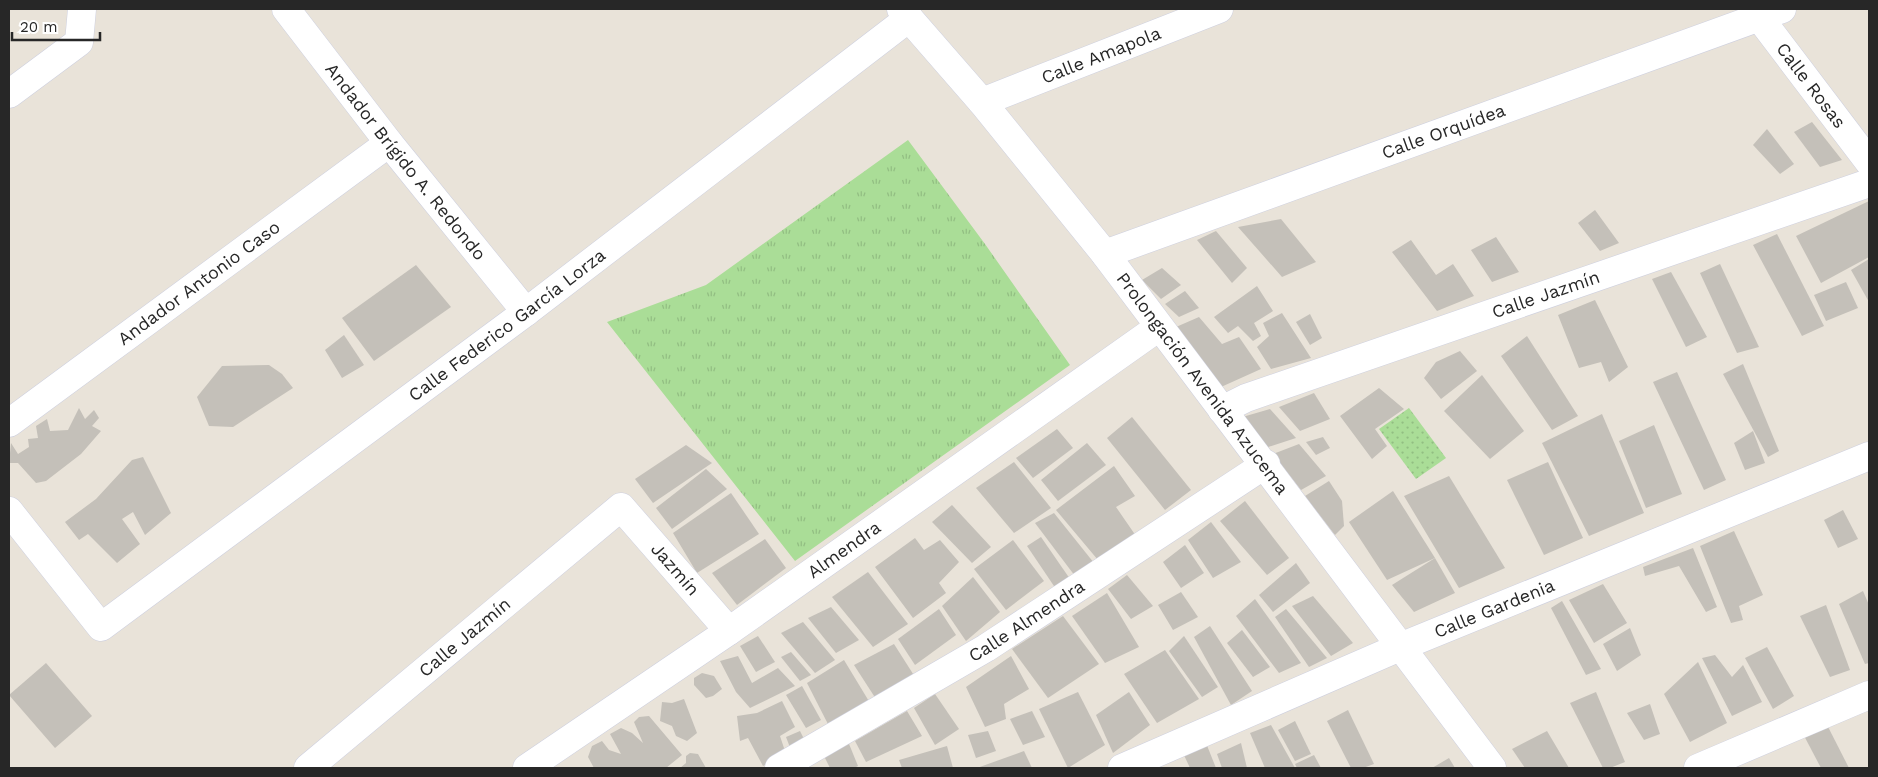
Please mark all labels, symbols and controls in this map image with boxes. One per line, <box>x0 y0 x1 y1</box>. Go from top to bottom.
scale bar <box>12 10 100 42</box>
text: 20 m <box>20 18 58 36</box>
street label: Calle Amapola <box>1038 22 1164 88</box>
street label: Calle Rosas <box>1772 38 1851 132</box>
street label: Andador Brígido A. Redondo <box>321 59 491 264</box>
street label: Calle Orquídea <box>1379 99 1508 163</box>
street label: Andador Antonio Caso <box>114 216 284 349</box>
street label: Calle Federico García Lorza <box>404 244 609 406</box>
street label: Calle Jazmín <box>1489 266 1602 322</box>
street label: Prolongación Avenida Azucema <box>1113 268 1293 498</box>
street label: Almendra <box>803 516 884 582</box>
street label: Jazmín <box>647 538 704 599</box>
street label: Calle Gardenia <box>1431 574 1557 642</box>
street label: Calle Almendra <box>965 575 1088 666</box>
street label: Calle Jazmín <box>414 593 514 681</box>

